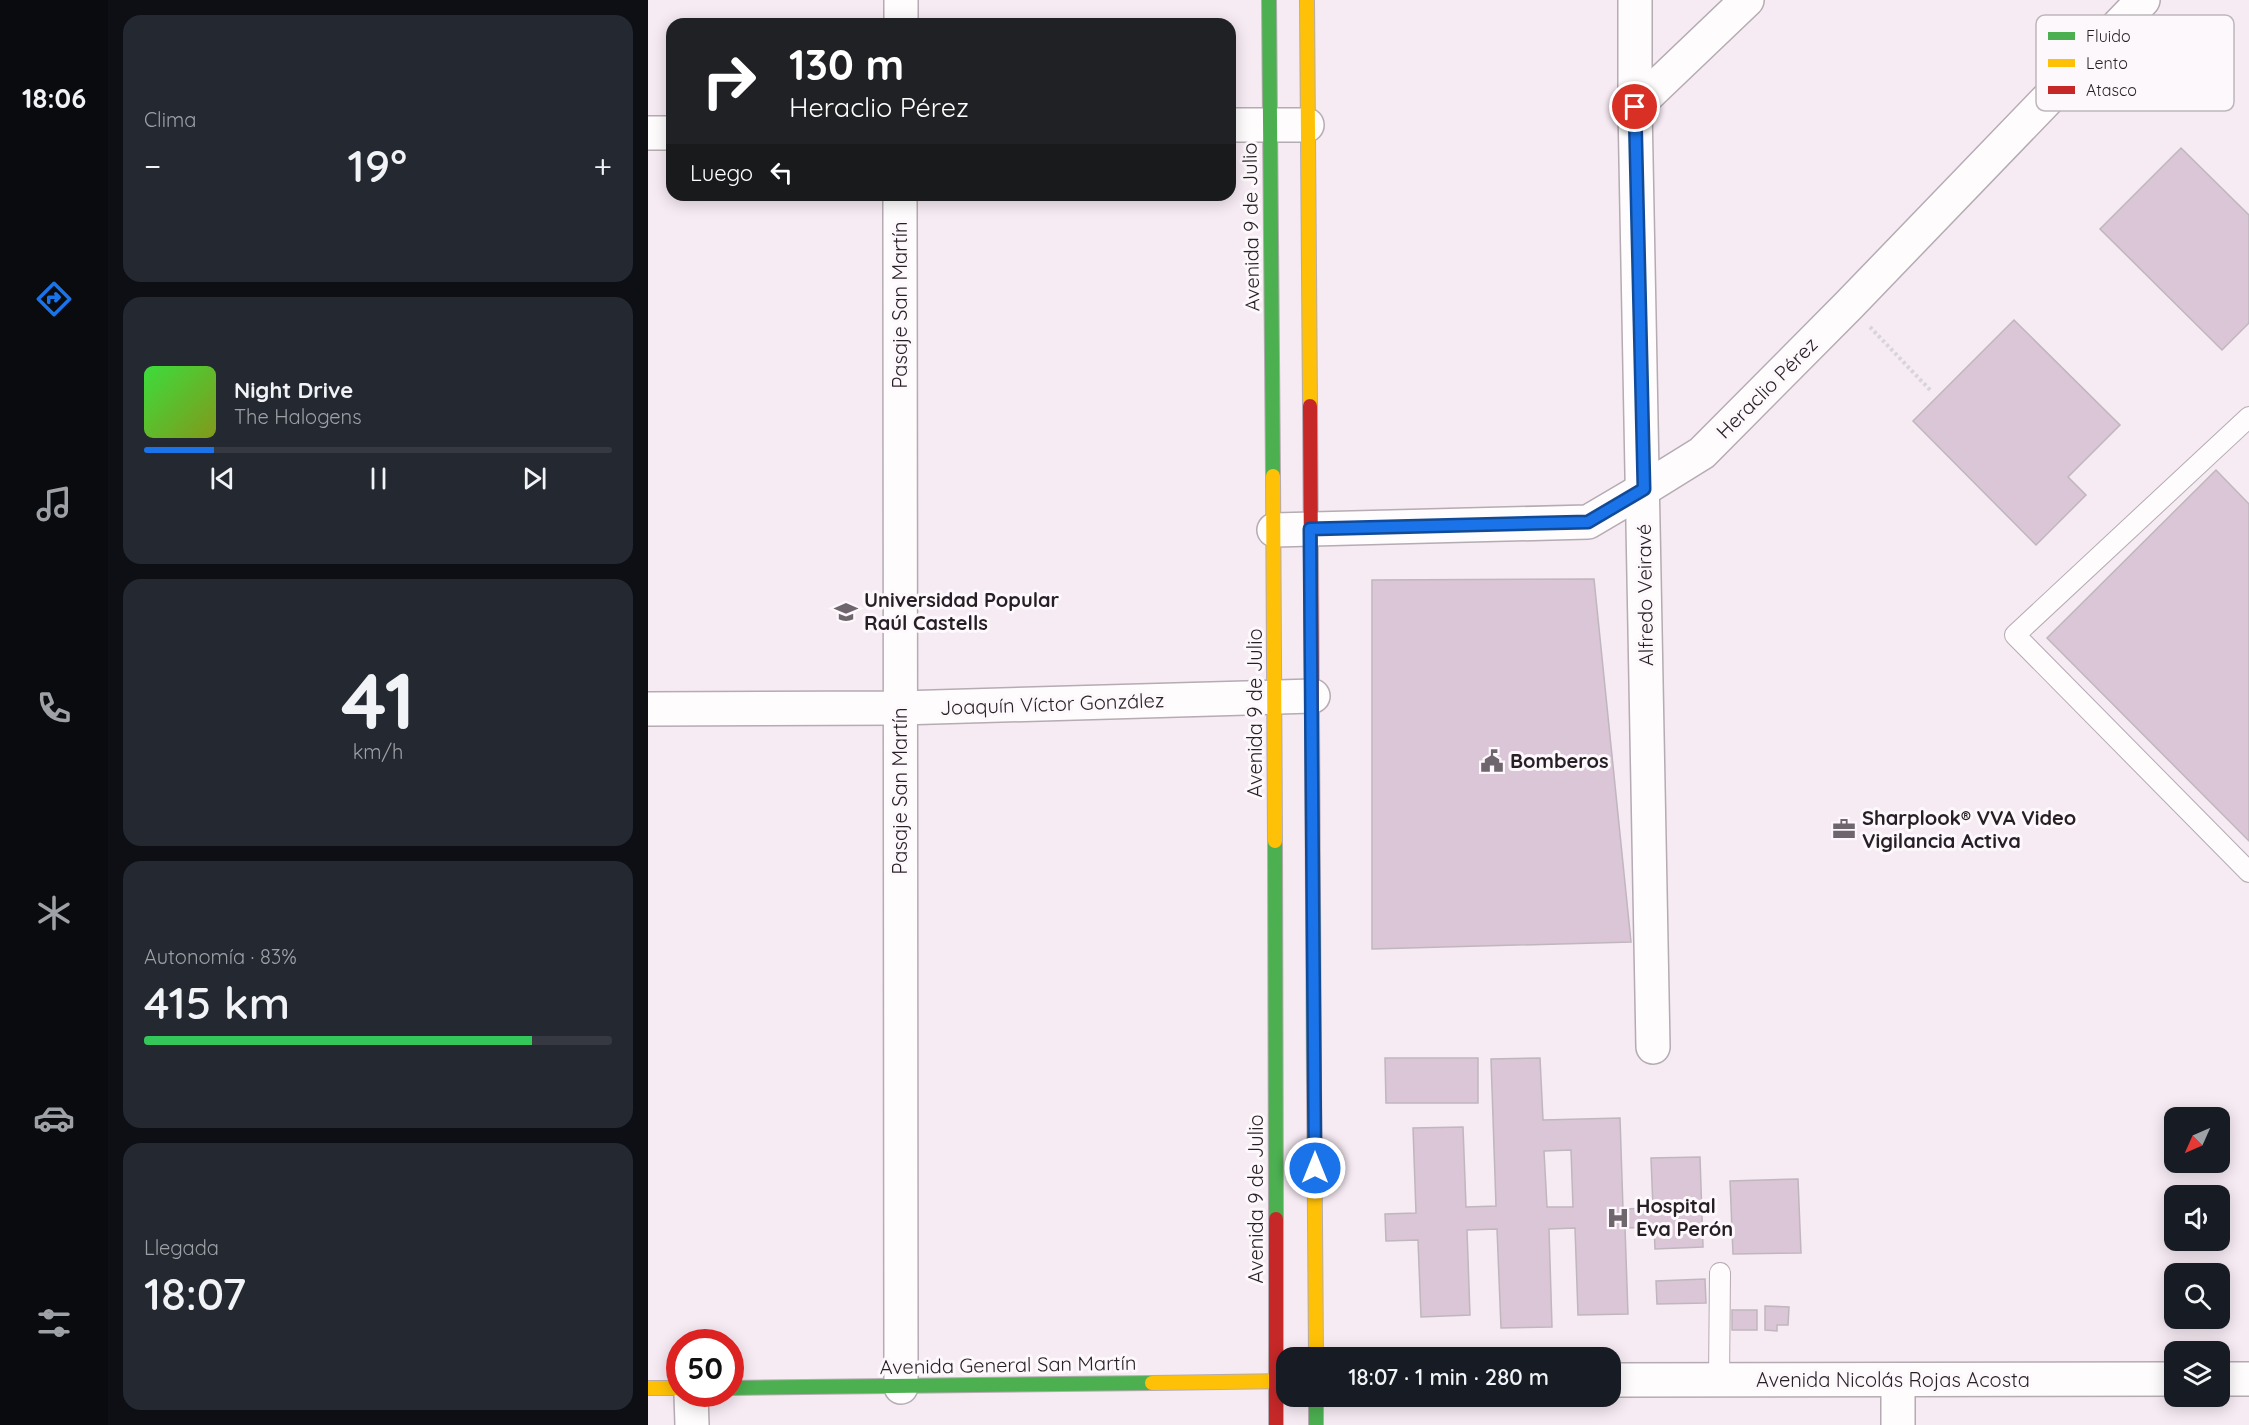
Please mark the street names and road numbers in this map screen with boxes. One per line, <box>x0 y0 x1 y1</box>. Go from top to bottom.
street label: Avenida 9 de Julio <box>1237 142 1264 312</box>
street label: Pasaje San Martín <box>887 221 912 389</box>
street label: Heraclio Pérez <box>1711 332 1823 444</box>
street label: Alfredo Veiravé <box>1631 524 1658 666</box>
street label: Avenida 9 de Julio <box>1242 629 1267 797</box>
street label: Joaquín Víctor González <box>939 687 1165 720</box>
street label: Pasaje San Martín <box>887 707 912 875</box>
street label: Avenida 9 de Julio <box>1243 1115 1268 1283</box>
street label: Avenida General San Martín <box>879 1350 1137 1379</box>
street label: Avenida Nicolás Rojas Acosta <box>1756 1367 2030 1392</box>

